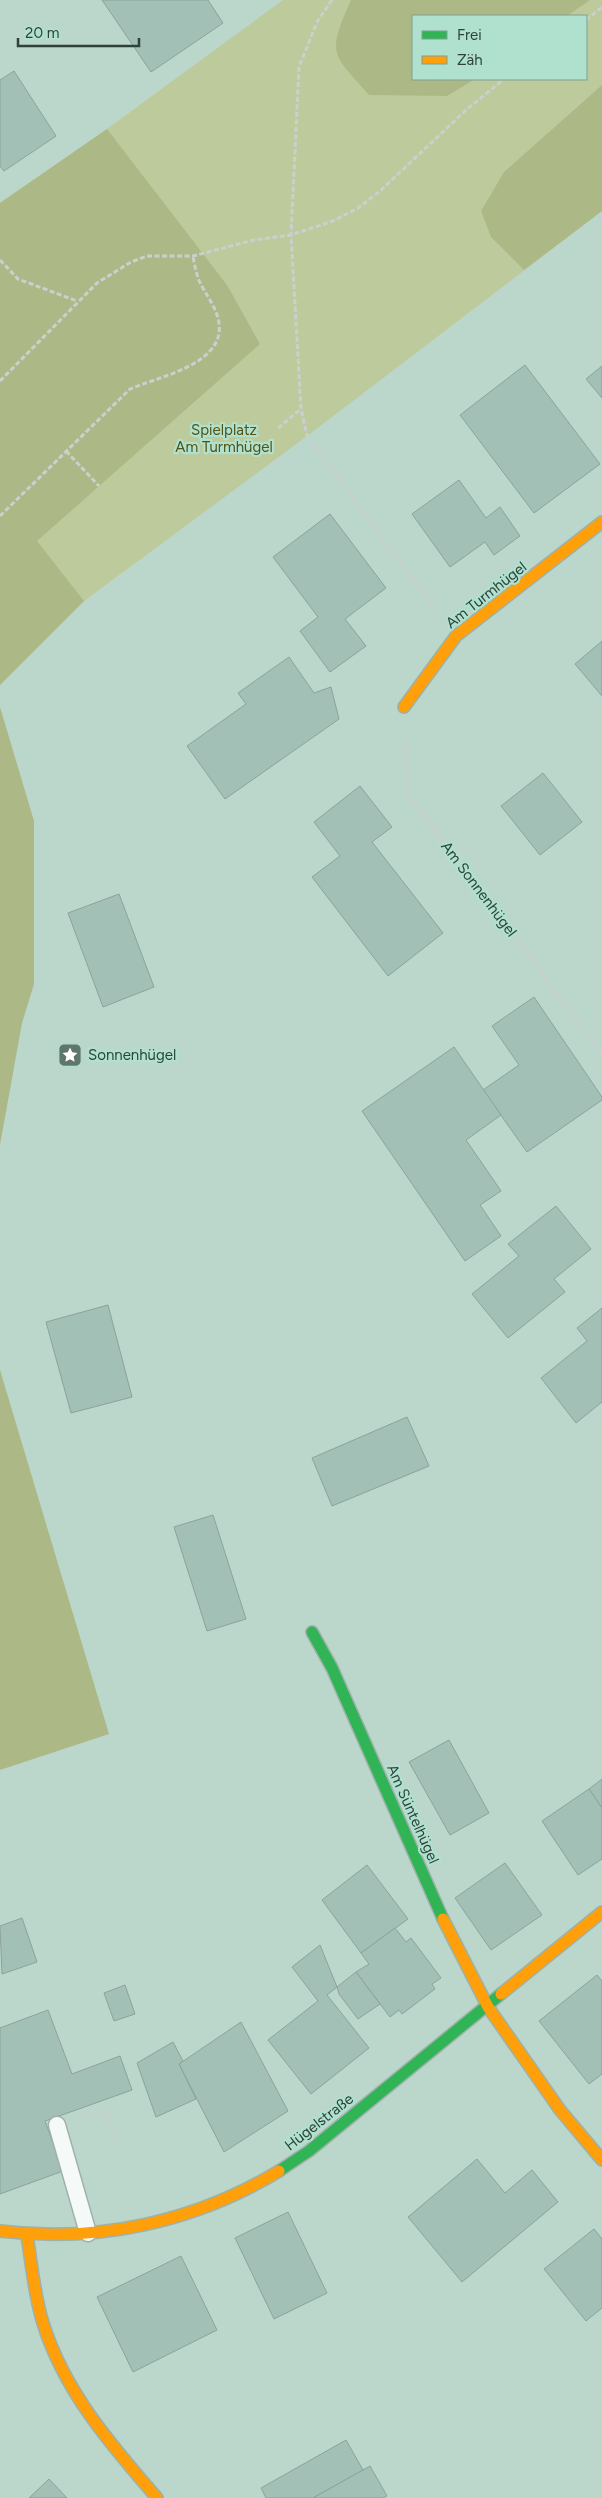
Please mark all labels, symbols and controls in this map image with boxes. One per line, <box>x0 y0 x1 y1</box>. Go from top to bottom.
scale bar <box>18 15 139 47</box>
legend <box>412 15 587 80</box>
text: 20 m <box>25 24 59 42</box>
text: Frei <box>457 26 482 44</box>
text: Zäh <box>457 51 483 69</box>
park label: Spielplatz Am Turmhügel <box>175 421 273 456</box>
street label: Am Turmhügel <box>442 558 530 632</box>
street label: Am Sonnenhügel <box>437 838 521 940</box>
place icon: Sonnenhügel <box>57 1042 83 1068</box>
place label: Sonnenhügel <box>88 1046 176 1064</box>
street label: Am Süntelhügel <box>383 1762 443 1866</box>
street label: Hügelstraße <box>281 2090 357 2154</box>

